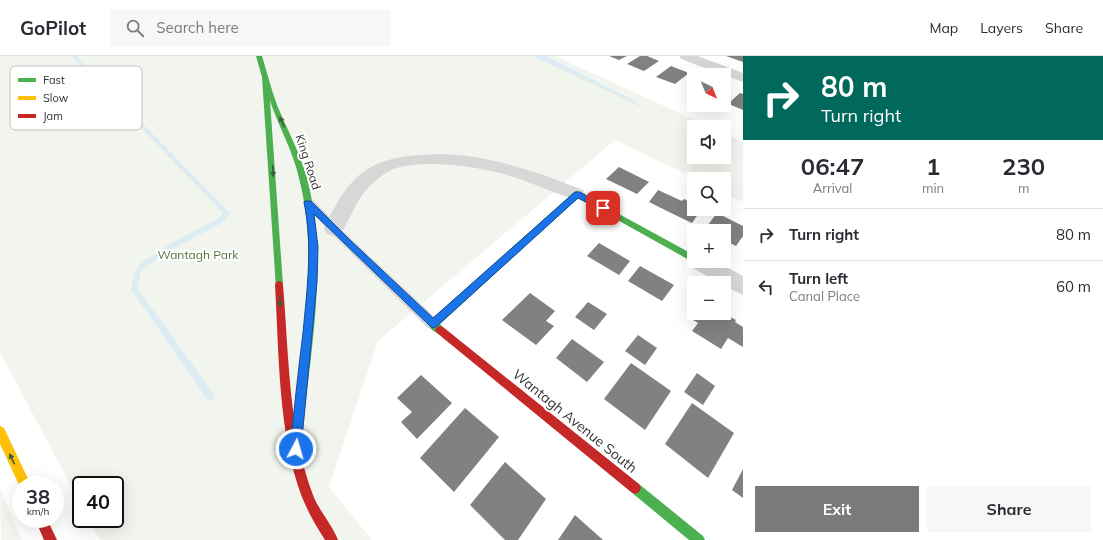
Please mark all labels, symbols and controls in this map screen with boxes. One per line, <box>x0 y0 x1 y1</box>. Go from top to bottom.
search box <box>110 10 390 46</box>
text: GoPilot <box>20 16 86 40</box>
icon: search <box>124 17 146 39</box>
text: Search here <box>156 18 239 37</box>
text: Map <box>929 19 958 37</box>
text: Layers <box>980 19 1023 37</box>
text: Share <box>1045 19 1083 37</box>
legend <box>10 66 142 130</box>
north arrow <box>687 68 731 112</box>
map controls <box>687 68 731 320</box>
text: 80 m <box>821 69 887 104</box>
icon: right <box>755 72 807 124</box>
text: Fast <box>43 73 65 87</box>
text: Slow <box>43 91 69 105</box>
text: Turn right <box>821 104 901 127</box>
text: Jam <box>43 109 63 123</box>
one-way arrow <box>278 116 284 128</box>
button: sound <box>687 120 731 164</box>
street label: King Road <box>292 132 324 191</box>
text: 06:47 <box>801 151 864 181</box>
text: 1 <box>926 151 940 181</box>
text: 230 <box>1002 151 1045 181</box>
one-way arrow <box>270 165 276 178</box>
button: search <box>687 172 731 216</box>
text: Arrival <box>813 180 852 196</box>
text: min <box>922 180 944 196</box>
text: m <box>1018 180 1029 196</box>
pin <box>586 191 620 225</box>
icon: arrive <box>592 197 614 219</box>
button: + <box>687 224 731 268</box>
icon: right <box>755 224 777 246</box>
text: Turn right <box>789 225 859 244</box>
text: 80 m <box>1056 225 1091 244</box>
park label: Wantagh Park <box>158 247 239 262</box>
text: Turn left <box>789 269 848 288</box>
button: − <box>687 276 731 320</box>
icon: left <box>755 276 777 298</box>
text: 60 m <box>1056 277 1091 296</box>
text: Canal Place <box>789 288 860 304</box>
one-way arrow <box>277 295 283 308</box>
street label: Wantagh Avenue South <box>509 365 641 477</box>
position arrow <box>275 428 317 470</box>
one-way arrow <box>9 453 15 464</box>
speed limit sign: 40 <box>72 476 124 528</box>
text: 38 <box>26 484 50 509</box>
button: Exit <box>755 486 919 532</box>
button: Share <box>927 486 1091 532</box>
text: km/h <box>27 505 49 518</box>

